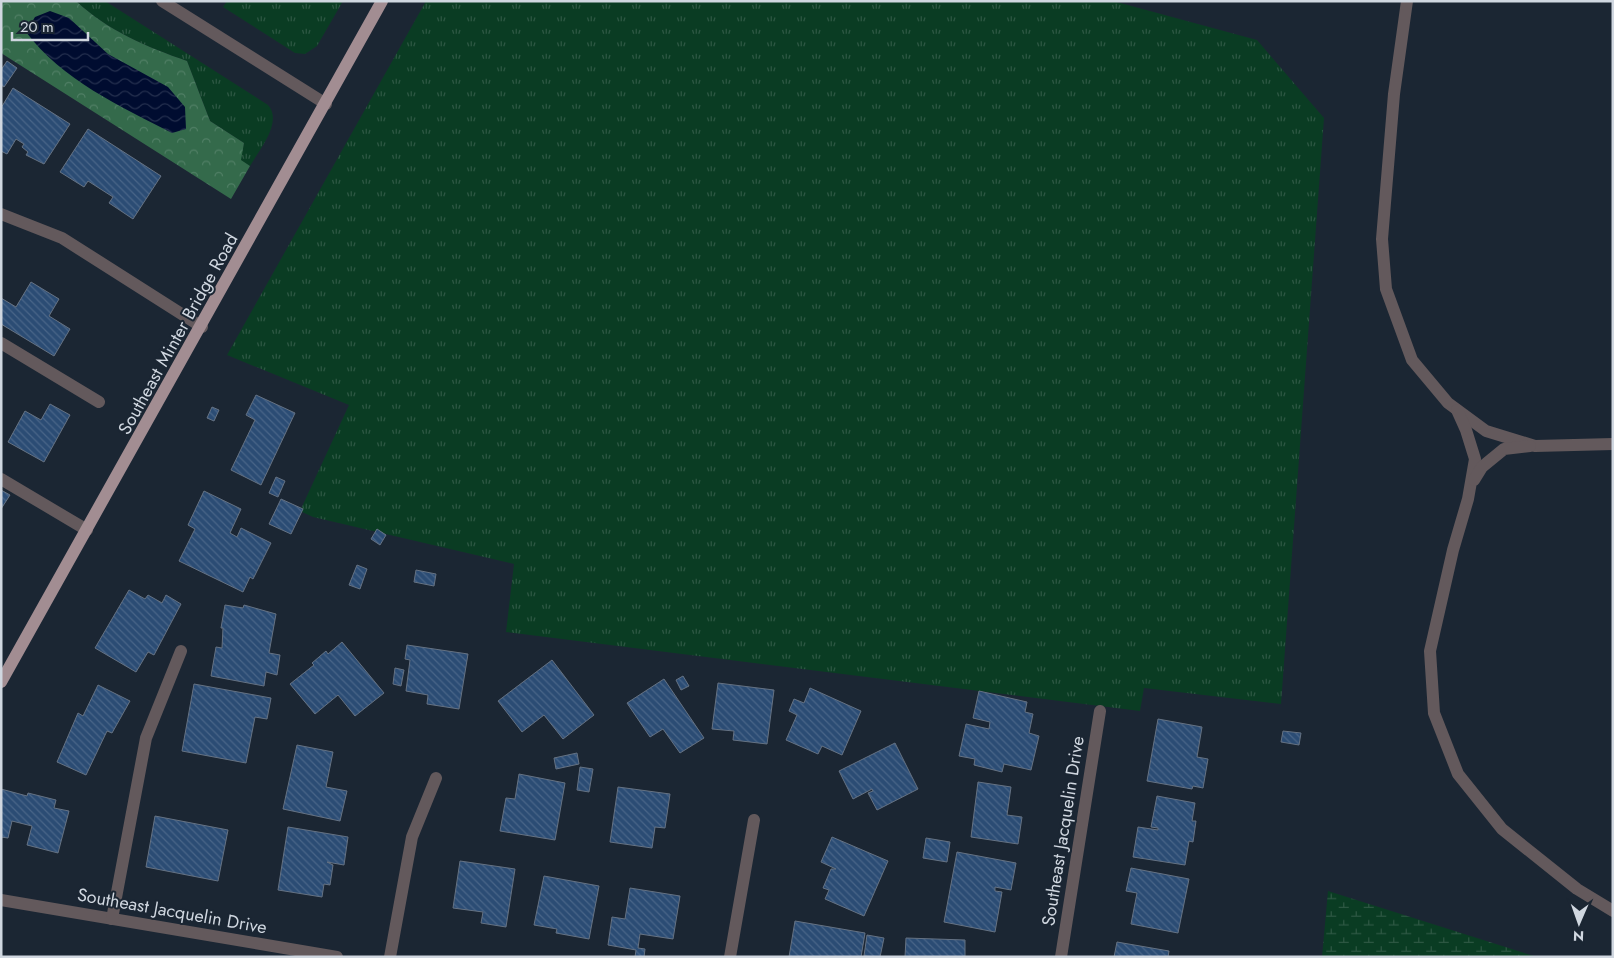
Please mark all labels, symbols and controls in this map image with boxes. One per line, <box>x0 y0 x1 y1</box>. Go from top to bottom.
scale bar <box>12 10 89 42</box>
text: 20 m <box>20 16 54 38</box>
street label: Southeast Minter Bridge Road <box>112 229 244 439</box>
street label: Southeast Jacquelin Drive <box>1035 734 1091 928</box>
street label: Southeast Jacquelin Drive <box>75 882 269 940</box>
north arrow <box>1554 898 1604 948</box>
text: N <box>1573 926 1584 946</box>

